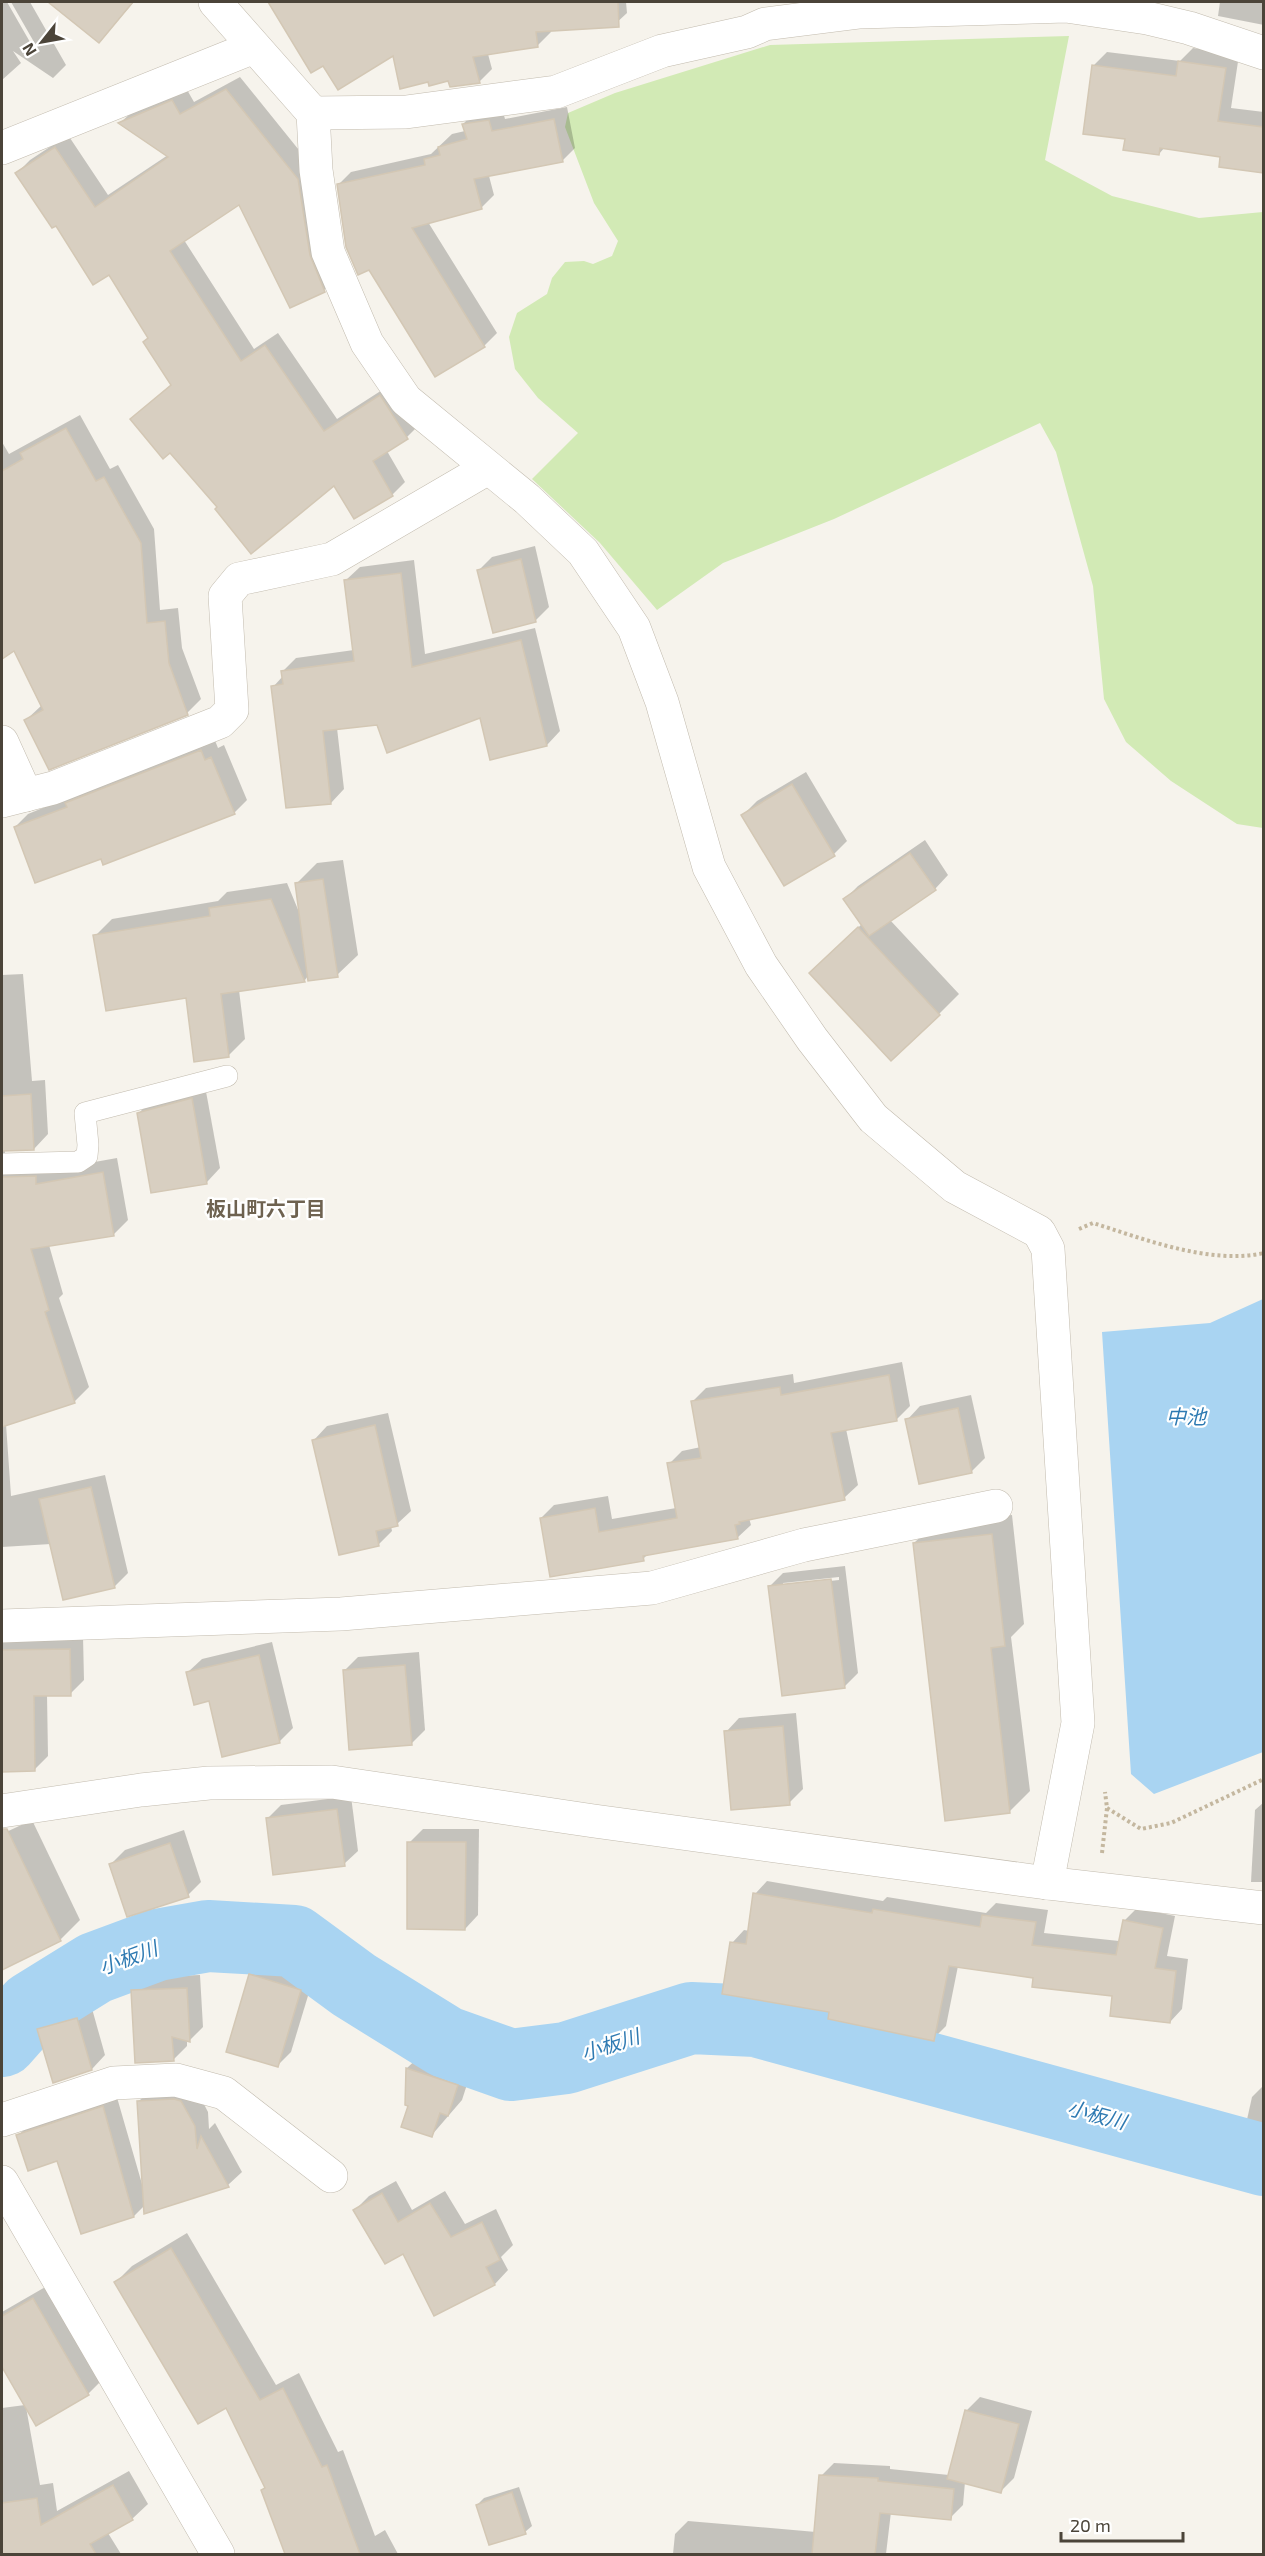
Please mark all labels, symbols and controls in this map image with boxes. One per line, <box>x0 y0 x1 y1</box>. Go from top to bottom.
north arrow <box>12 12 72 72</box>
text: N <box>18 40 40 60</box>
district label: 板山町六丁目 <box>206 1196 326 1220</box>
water label: 中池 <box>1166 1404 1208 1428</box>
water label: 小板川 <box>96 1935 162 1979</box>
water label: 小板川 <box>578 2023 644 2065</box>
water label: 小板川 <box>1065 2095 1131 2134</box>
scale bar <box>1061 2505 1182 2543</box>
text: 20 m <box>1070 2514 1111 2536</box>

